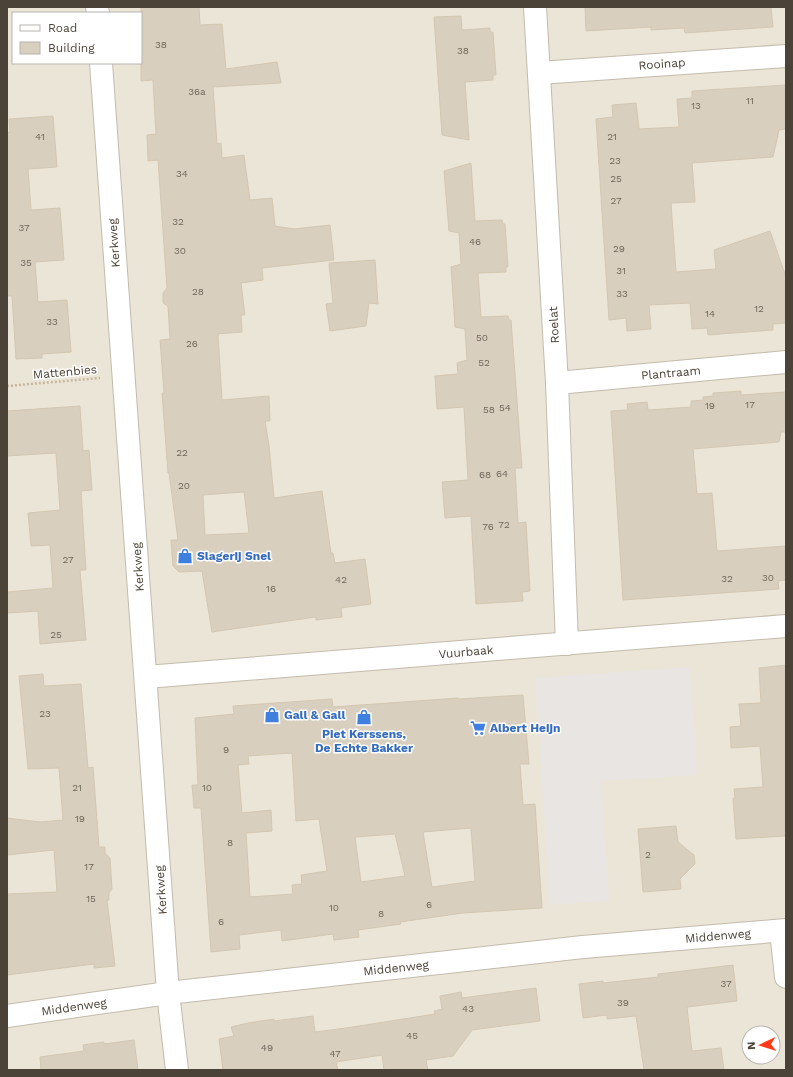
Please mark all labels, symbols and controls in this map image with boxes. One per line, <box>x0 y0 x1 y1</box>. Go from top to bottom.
legend <box>12 12 142 64</box>
text: Road <box>48 21 77 35</box>
house number: 38 <box>155 39 167 50</box>
text: Building <box>48 41 95 55</box>
house number: 38 <box>457 45 469 56</box>
street label: Rooinap <box>638 55 686 73</box>
house number: 36a <box>188 86 206 97</box>
house number: 11 <box>746 95 754 106</box>
house number: 13 <box>691 100 701 111</box>
house number: 41 <box>35 131 45 142</box>
house number: 21 <box>607 131 617 142</box>
house number: 23 <box>609 155 621 166</box>
house number: 34 <box>176 168 188 179</box>
house number: 25 <box>610 173 622 184</box>
house number: 27 <box>610 195 622 206</box>
house number: 32 <box>172 216 184 227</box>
street label: Kerkweg <box>105 217 123 268</box>
house number: 37 <box>18 222 30 233</box>
house number: 46 <box>469 236 481 247</box>
house number: 29 <box>613 243 625 254</box>
house number: 30 <box>174 245 186 256</box>
house number: 35 <box>20 257 32 268</box>
house number: 31 <box>616 265 626 276</box>
house number: 28 <box>192 286 204 297</box>
house number: 33 <box>616 288 628 299</box>
house number: 12 <box>754 303 764 314</box>
street label: Roelat <box>546 306 562 344</box>
house number: 14 <box>705 308 715 319</box>
house number: 33 <box>46 316 58 327</box>
house number: 50 <box>476 332 488 343</box>
house number: 26 <box>186 338 198 349</box>
house number: 52 <box>478 357 490 368</box>
street label: Mattenbies <box>32 362 98 382</box>
street label: Plantraam <box>641 363 701 383</box>
house number: 17 <box>745 399 755 410</box>
house number: 19 <box>705 400 715 411</box>
house number: 54 <box>499 402 511 413</box>
house number: 58 <box>483 404 495 415</box>
house number: 22 <box>176 447 188 458</box>
house number: 64 <box>496 468 508 479</box>
house number: 68 <box>479 469 491 480</box>
house number: 20 <box>178 480 190 491</box>
house number: 72 <box>498 519 510 530</box>
house number: 76 <box>482 521 494 532</box>
street label: Kerkweg <box>129 541 147 592</box>
shop icon: Slagerij Snel <box>176 547 194 565</box>
place label: Slagerij Snel <box>197 549 271 563</box>
house number: 27 <box>62 554 74 565</box>
house number: 30 <box>762 572 774 583</box>
house number: 32 <box>721 573 733 584</box>
house number: 42 <box>335 574 347 585</box>
house number: 16 <box>266 583 276 594</box>
house number: 25 <box>50 629 62 640</box>
street label: Vuurbaak <box>438 643 494 661</box>
shop icon: Gall & Gall <box>263 706 281 724</box>
house number: 23 <box>39 708 51 719</box>
place label: Gall & Gall <box>284 708 345 722</box>
shop icon: Piet Kerssens, De Echte Bakker <box>355 708 373 726</box>
supermarket icon: Albert Heijn <box>469 719 487 737</box>
place label: Albert Heijn <box>490 721 560 735</box>
place label: Piet Kerssens, De Echte Bakker <box>315 727 414 755</box>
house number: 9 <box>223 744 229 755</box>
house number: 21 <box>72 782 82 793</box>
house number: 10 <box>202 782 212 793</box>
house number: 19 <box>75 813 85 824</box>
house number: 8 <box>227 837 233 848</box>
house number: 2 <box>645 849 651 860</box>
house number: 17 <box>84 861 94 872</box>
street label: Kerkweg <box>152 864 170 915</box>
house number: 15 <box>86 893 96 904</box>
house number: 6 <box>426 899 432 910</box>
house number: 10 <box>329 902 339 913</box>
house number: 8 <box>378 908 384 919</box>
house number: 6 <box>218 916 224 927</box>
street label: Middenweg <box>685 926 752 946</box>
street label: Middenweg <box>362 958 430 978</box>
house number: 37 <box>720 978 732 989</box>
street label: Middenweg <box>40 995 108 1019</box>
house number: 39 <box>617 997 629 1008</box>
house number: 43 <box>462 1003 474 1014</box>
north arrow <box>741 1025 781 1065</box>
house number: 45 <box>406 1030 418 1041</box>
text: N <box>745 1041 758 1050</box>
house number: 49 <box>261 1042 273 1053</box>
house number: 47 <box>329 1048 341 1059</box>

